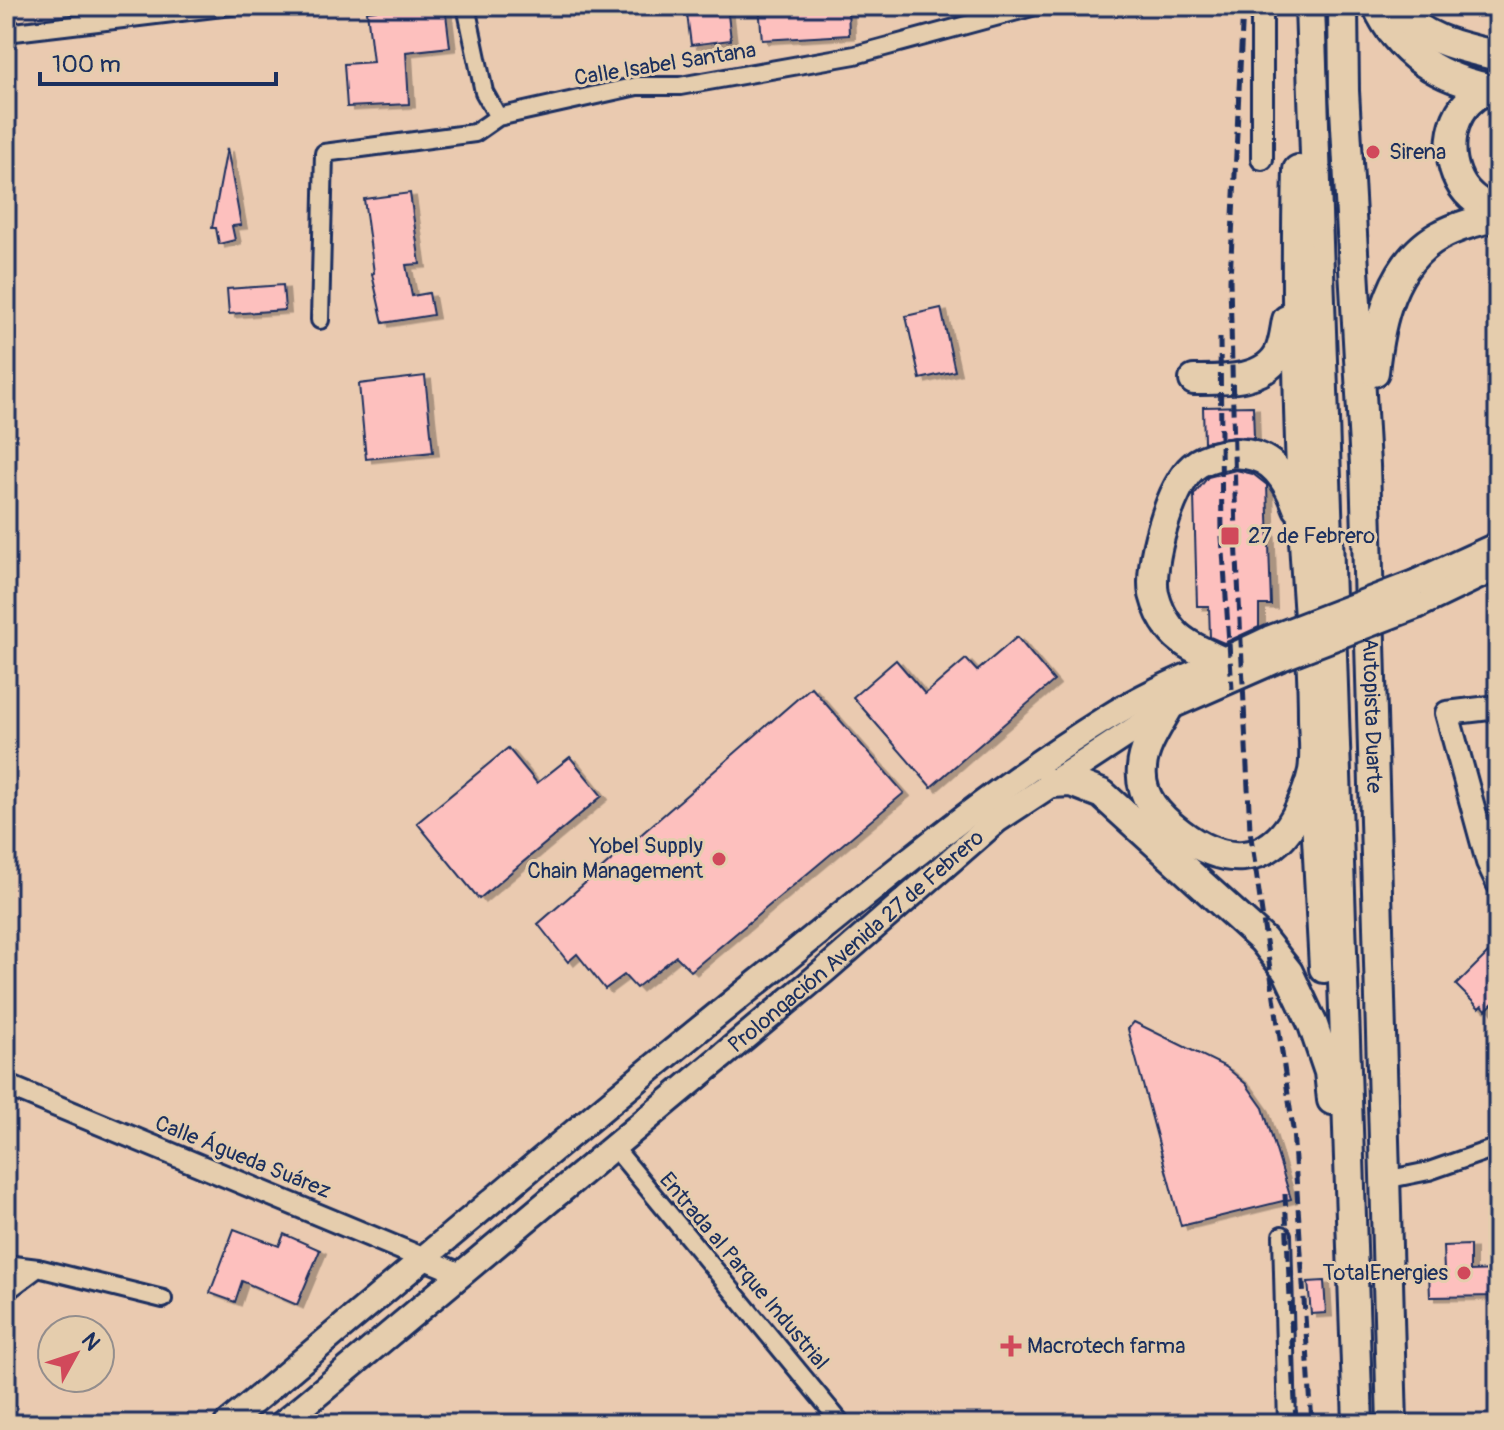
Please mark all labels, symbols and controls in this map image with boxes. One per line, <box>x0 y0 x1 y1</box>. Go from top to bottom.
scale bar <box>40 36 276 86</box>
street label: Calle Isabel Santana <box>572 36 758 92</box>
text: 100 m <box>52 50 121 79</box>
place label: Sirena <box>1389 138 1446 166</box>
marker: Sirena <box>1364 143 1382 161</box>
place label: 27 de Febrero <box>1248 522 1375 550</box>
marker: 27 de Febrero <box>1219 525 1241 547</box>
street label: Autopista Duarte <box>1356 637 1388 794</box>
street label: Prolongación Avenida 27 de Febrero <box>722 824 990 1059</box>
place label: Yobel Supply Chain Management <box>527 832 703 885</box>
marker: Yobel Supply Chain Management <box>710 850 728 868</box>
street label: Calle Águeda Suárez <box>151 1109 335 1205</box>
street label: Entrada al Parque Industrial <box>653 1166 835 1376</box>
place label: TotalEnergies <box>1322 1259 1448 1287</box>
marker: TotalEnergies <box>1455 1264 1473 1282</box>
north arrow <box>36 1314 116 1394</box>
text: N <box>75 1327 106 1357</box>
place label: Macrotech farma <box>1027 1332 1185 1360</box>
marker: Macrotech farma <box>1002 1337 1020 1355</box>

